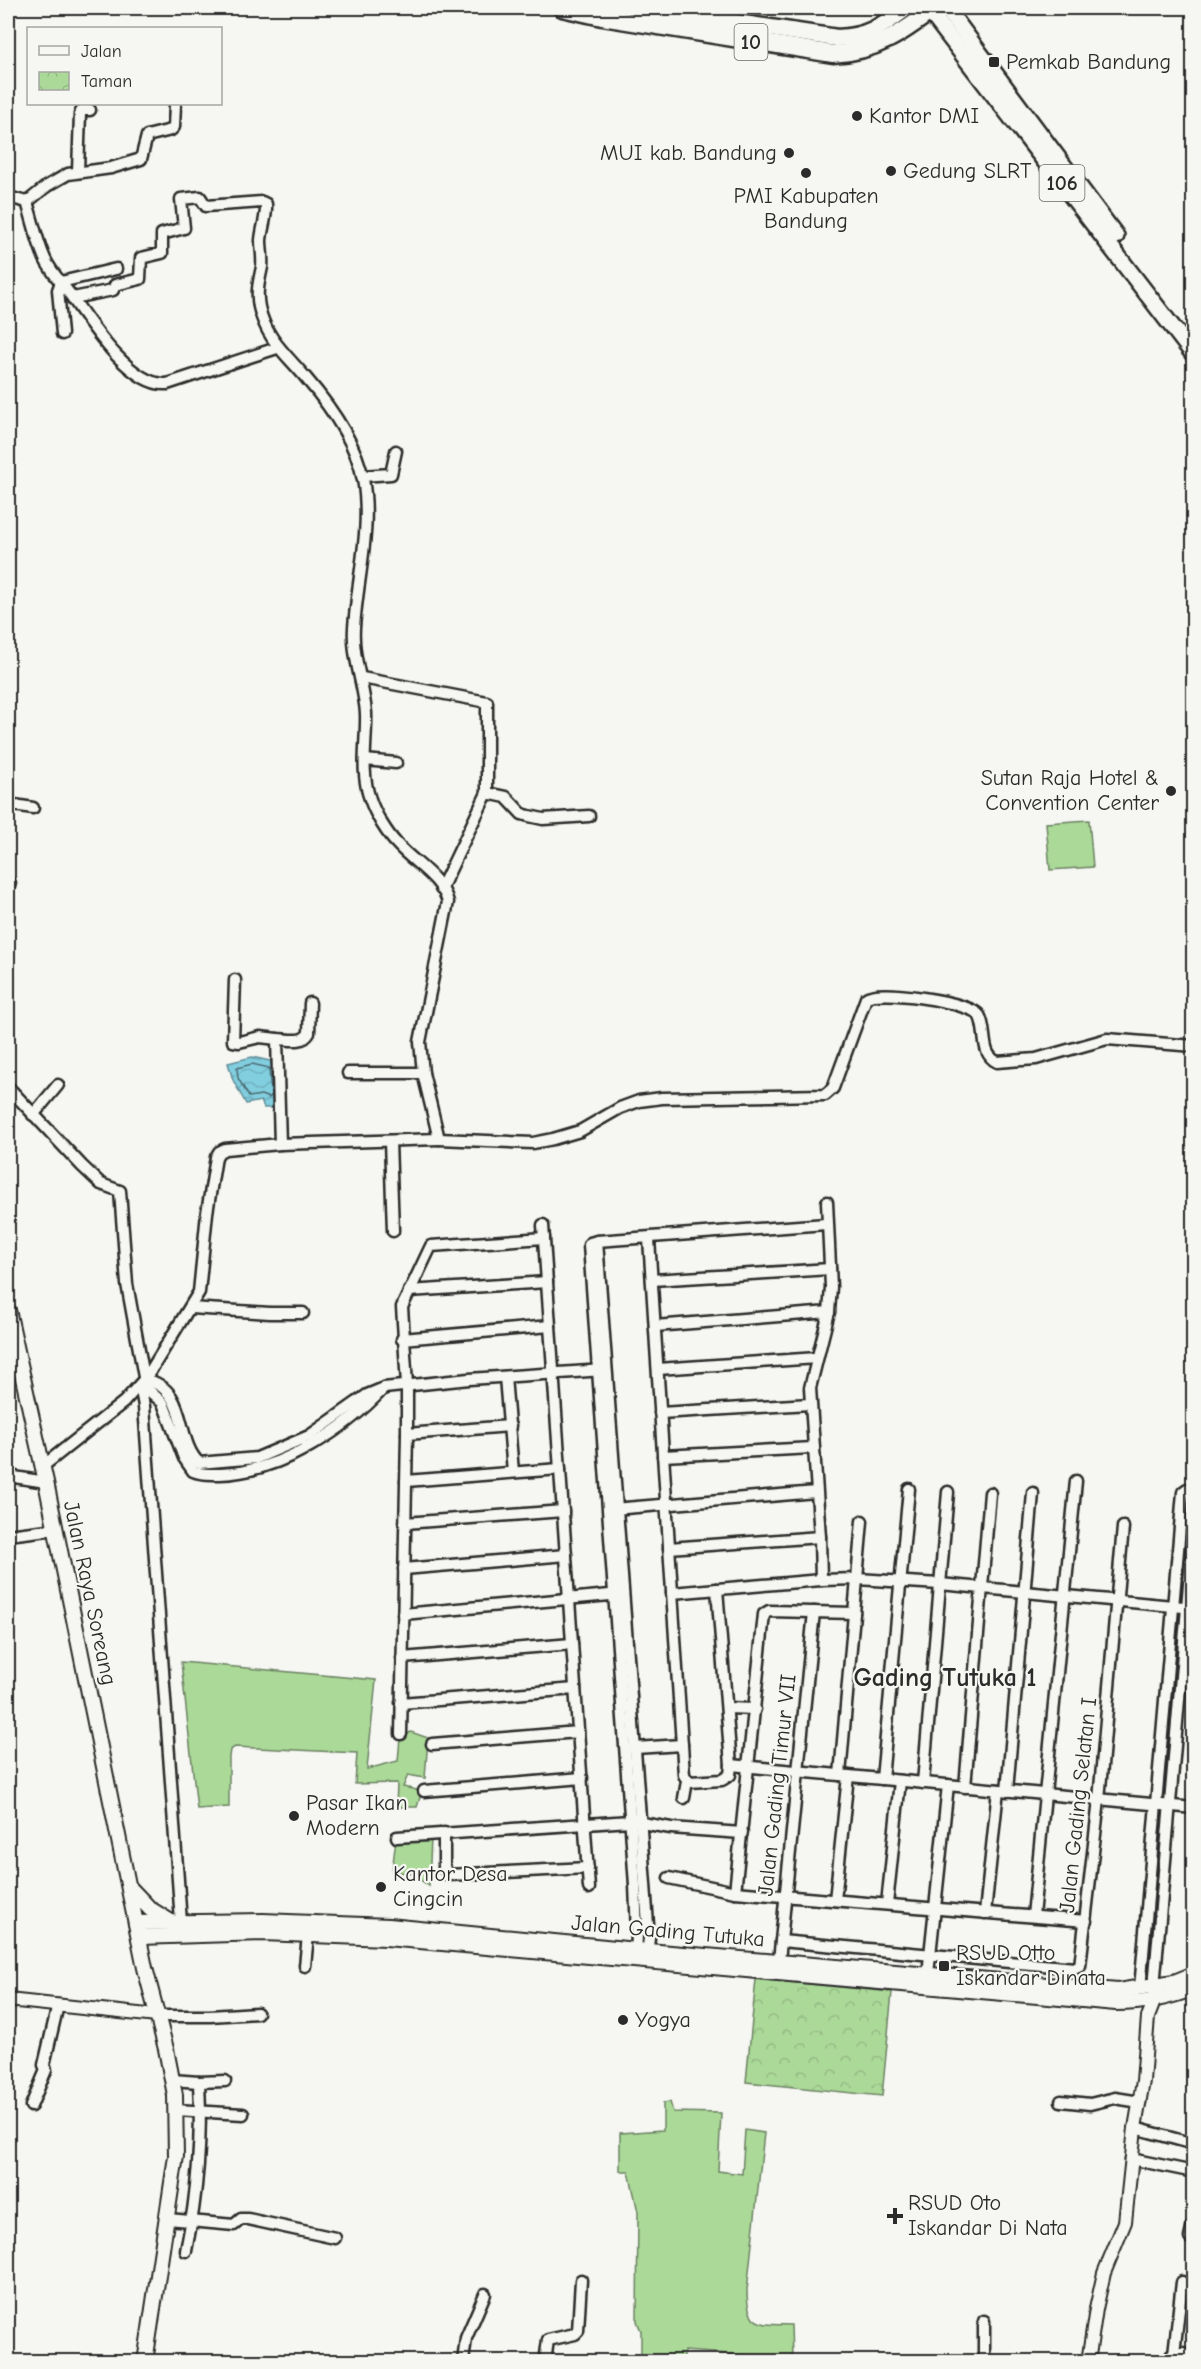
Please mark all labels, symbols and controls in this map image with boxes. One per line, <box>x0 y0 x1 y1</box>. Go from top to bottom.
road number: 10 <box>734 24 768 60</box>
legend <box>27 27 222 105</box>
text: Jalan <box>81 41 122 62</box>
place label: Pemkab Bandung <box>1006 49 1171 75</box>
marker: Pemkab Bandung <box>987 55 1001 69</box>
text: Taman <box>81 71 132 92</box>
place label: Kantor DMI <box>869 103 979 129</box>
marker: Kantor DMI <box>850 109 864 123</box>
place label: MUI kab. Bandung <box>600 140 777 166</box>
marker: MUI kab. Bandung <box>782 146 796 160</box>
place label: Gedung SLRT <box>903 158 1032 184</box>
marker: Gedung SLRT <box>884 164 898 178</box>
road number: 106 <box>1040 165 1084 201</box>
marker: PMI Kabupaten Bandung <box>799 166 813 180</box>
place label: PMI Kabupaten Bandung <box>733 183 879 234</box>
place label: Sutan Raja Hotel & Convention Center <box>981 765 1159 816</box>
marker: Sutan Raja Hotel & Convention Center <box>1164 784 1178 798</box>
street label: Jalan Raya Soreang <box>58 1498 122 1688</box>
district label: Gading Tutuka 1 <box>853 1663 1037 1693</box>
street label: Jalan Gading Timur VII <box>752 1673 802 1897</box>
street label: Jalan Gading Selatan I <box>1054 1696 1102 1914</box>
place label: Pasar Ikan Modern <box>306 1790 408 1841</box>
marker: Pasar Ikan Modern <box>287 1809 301 1823</box>
place label: Kantor Desa Cingcin <box>393 1861 508 1912</box>
marker: Kantor Desa Cingcin <box>374 1880 388 1894</box>
street label: Jalan Gading Tutuka <box>570 1910 766 1952</box>
place label: RSUD Otto Iskandar Dinata <box>956 1940 1106 1991</box>
marker: RSUD Otto Iskandar Dinata <box>937 1959 951 1973</box>
place label: Yogya <box>635 2007 691 2033</box>
marker: Yogya <box>616 2013 630 2027</box>
place label: RSUD Oto Iskandar Di Nata <box>908 2190 1068 2241</box>
marker: RSUD Oto Iskandar Di Nata <box>886 2207 904 2225</box>

